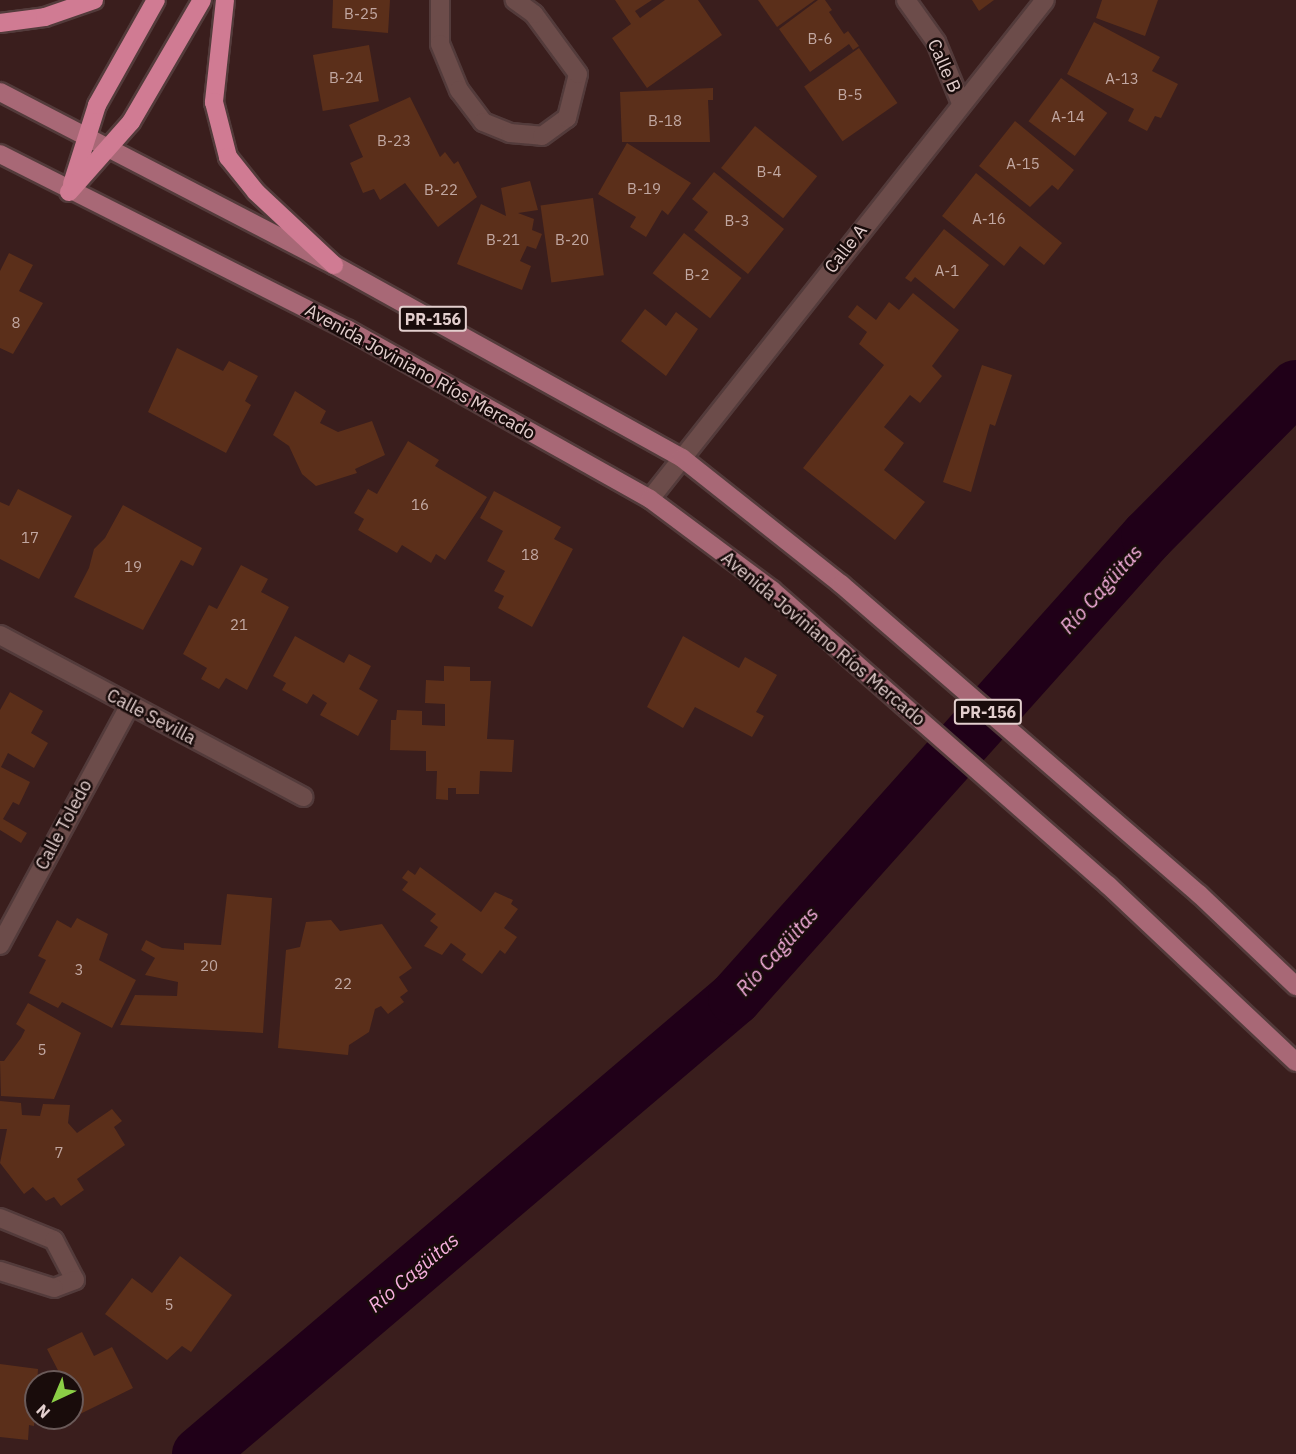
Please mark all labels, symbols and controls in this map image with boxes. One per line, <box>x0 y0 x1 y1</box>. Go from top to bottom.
house number: B-25 <box>344 5 378 23</box>
house number: B-6 <box>808 30 832 48</box>
street label: Calle B <box>923 36 965 96</box>
house number: B-24 <box>329 69 363 87</box>
house number: A-13 <box>1105 70 1139 88</box>
house number: B-5 <box>838 86 862 104</box>
house number: A-14 <box>1051 108 1085 126</box>
house number: B-18 <box>648 112 682 130</box>
house number: B-23 <box>377 132 411 150</box>
house number: A-15 <box>1006 155 1040 173</box>
house number: B-4 <box>757 163 781 181</box>
house number: B-19 <box>627 180 661 198</box>
house number: B-22 <box>424 181 458 199</box>
house number: A-16 <box>972 210 1006 228</box>
house number: B-3 <box>725 212 749 230</box>
street label: Calle A <box>820 220 872 278</box>
house number: B-21 <box>486 231 520 249</box>
house number: B-20 <box>555 231 589 249</box>
house number: A-1 <box>935 262 959 280</box>
house number: B-2 <box>685 266 709 284</box>
street label: Avenida Joviniano Ríos Mercado <box>301 300 539 444</box>
road number: PR-156 <box>398 306 468 332</box>
house number: 8 <box>12 314 20 332</box>
house number: 16 <box>411 496 429 514</box>
house number: 17 <box>21 529 39 547</box>
water label: Río Cagüitas <box>1055 540 1147 638</box>
house number: 18 <box>521 546 539 564</box>
street label: Avenida Joviniano Ríos Mercado <box>717 547 929 731</box>
house number: 19 <box>124 558 142 576</box>
house number: 21 <box>230 616 248 634</box>
street label: Calle Sevilla <box>103 685 199 749</box>
road number: PR-156 <box>954 699 1022 725</box>
street label: Calle Toledo <box>31 776 97 874</box>
water label: Río Cagüitas <box>731 902 823 1000</box>
house number: 20 <box>200 957 218 975</box>
house number: 3 <box>75 961 83 979</box>
house number: 22 <box>334 975 352 993</box>
house number: 5 <box>38 1041 46 1059</box>
house number: 7 <box>55 1144 63 1162</box>
water label: Río Cagüitas <box>363 1227 463 1317</box>
house number: 5 <box>165 1296 173 1314</box>
north arrow <box>24 1370 84 1430</box>
text: N <box>32 1400 54 1423</box>

